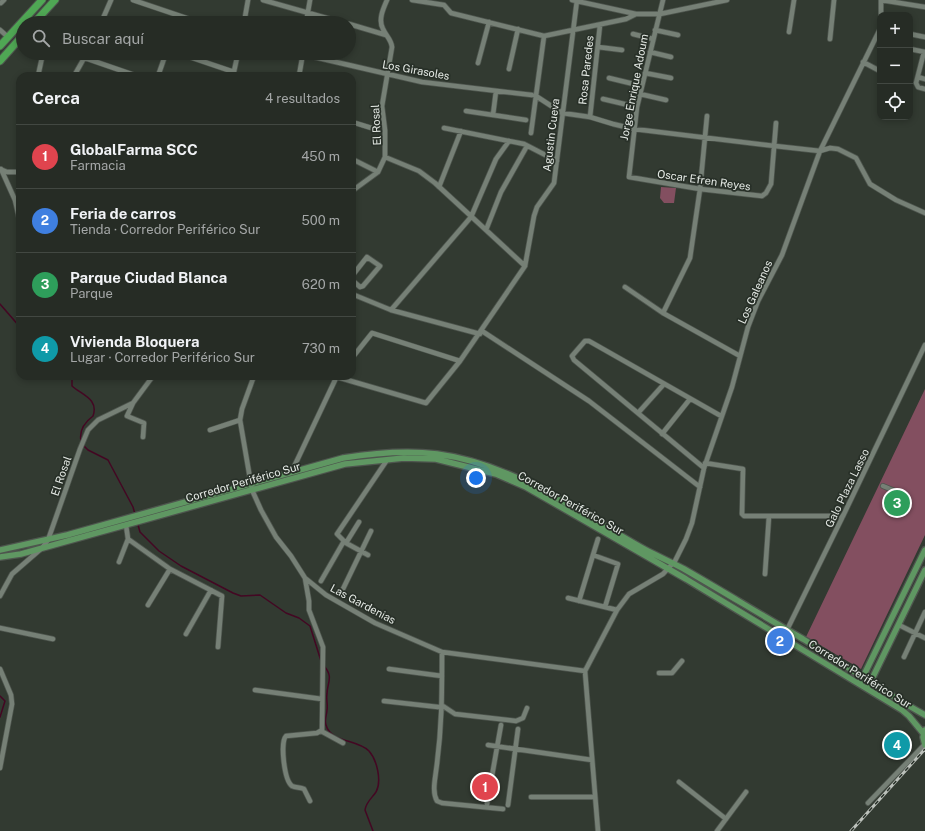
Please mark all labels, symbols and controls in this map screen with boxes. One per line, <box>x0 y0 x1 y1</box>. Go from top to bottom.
map controls <box>877 12 913 120</box>
button: + <box>877 12 913 48</box>
search box <box>16 16 356 60</box>
icon: search <box>30 27 52 49</box>
text: Buscar aquí <box>62 30 144 47</box>
street label: Jorge Enrique Adoum <box>618 33 650 141</box>
street label: Rosa Paredes <box>576 34 596 105</box>
button: − <box>877 48 913 84</box>
street label: Los Girasoles <box>381 58 451 82</box>
button: locate <box>877 84 913 120</box>
text: Cerca <box>32 88 80 108</box>
text: 4 resultados <box>265 91 340 106</box>
street label: Agustin Cueva <box>541 98 561 172</box>
street label: El Rosal <box>369 104 383 146</box>
text: GlobalFarma SCC <box>70 141 198 158</box>
text: 1 <box>42 149 48 164</box>
text: 450 m <box>301 149 340 164</box>
text: Farmacia <box>70 158 126 173</box>
street label: Oscar Efren Reyes <box>657 168 752 193</box>
text: Feria de carros <box>70 205 176 222</box>
text: 2 <box>41 213 49 228</box>
text: 500 m <box>301 213 340 228</box>
text: Tienda · Corredor Periférico Sur <box>70 222 260 237</box>
street label: Los Galeanos <box>736 258 774 326</box>
text: Parque Ciudad Blanca <box>70 269 227 286</box>
text: 3 <box>41 277 49 292</box>
text: 620 m <box>302 277 340 292</box>
text: Parque <box>70 286 113 301</box>
text: Vivienda Bloquera <box>70 333 200 350</box>
text: 4 <box>41 341 49 356</box>
text: 730 m <box>302 341 340 356</box>
text: Lugar · Corredor Periférico Sur <box>70 350 255 365</box>
street label: Galo Plaza Lasso <box>823 447 871 529</box>
street label: El Rosal <box>49 455 73 497</box>
street label: Corredor Periférico Sur <box>184 460 302 504</box>
your location <box>466 468 486 488</box>
street label: Corredor Periférico Sur <box>516 469 626 537</box>
pin: 3 <box>884 488 910 518</box>
street label: Las Gardenias <box>328 582 398 626</box>
pin: 2 <box>767 626 793 656</box>
street label: Corredor Periférico Sur <box>806 637 914 711</box>
pin: 4 <box>884 730 910 760</box>
pin: 1 <box>472 772 498 802</box>

